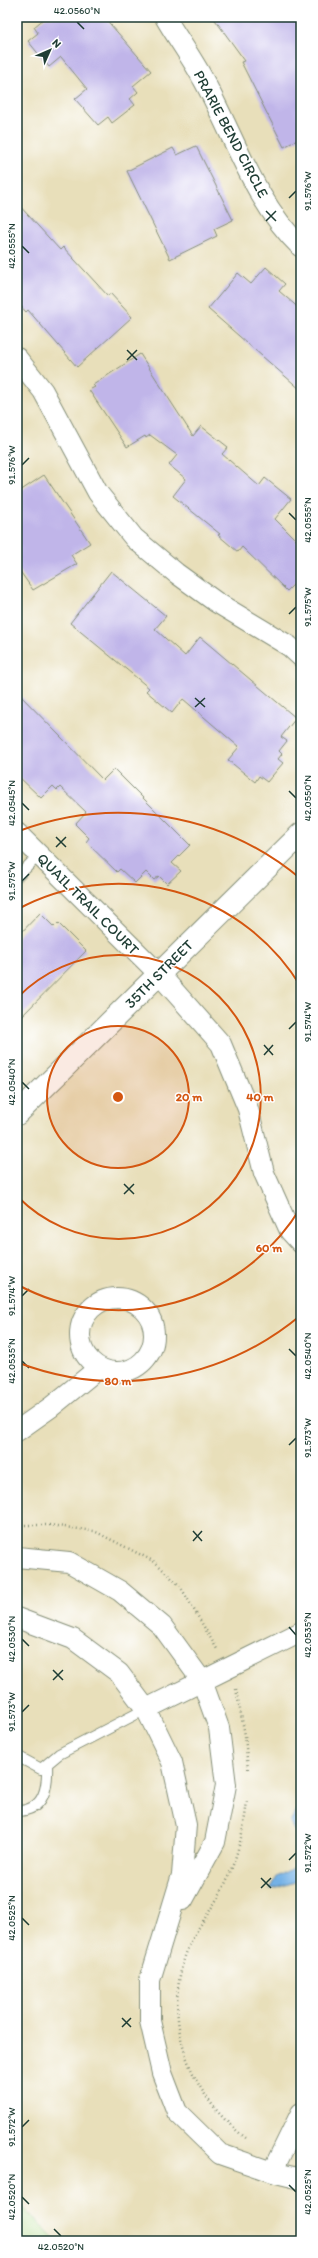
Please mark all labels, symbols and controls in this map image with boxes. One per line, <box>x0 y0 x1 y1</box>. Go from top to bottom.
text: 42.0560°N <box>54 4 100 17</box>
north arrow <box>30 30 70 70</box>
text: N <box>49 36 64 51</box>
street label: PRARIE BEND CIRCLE <box>190 67 272 201</box>
text: 91.576°W <box>301 171 314 211</box>
text: 42.0555°N <box>5 223 18 269</box>
text: 91.576°W <box>5 445 18 485</box>
text: 42.0555°N <box>301 497 314 543</box>
text: 91.575°W <box>301 587 314 627</box>
text: 42.0550°N <box>301 775 314 821</box>
text: 42.0545°N <box>5 780 18 826</box>
street label: QUAIL TRAIL COURT <box>33 849 143 959</box>
text: 91.575°W <box>5 861 18 901</box>
street label: 35TH STREET <box>121 936 197 1012</box>
text: 91.574°W <box>301 1002 314 1042</box>
text: 42.0540°N <box>5 1058 18 1106</box>
centre of rings <box>111 1090 125 1104</box>
text: 20 m <box>176 1090 203 1104</box>
text: 40 m <box>246 1090 275 1104</box>
text: 60 m <box>256 1241 283 1255</box>
text: 91.574°W <box>5 1276 18 1316</box>
text: 42.0540°N <box>301 1332 314 1380</box>
text: 42.0535°N <box>5 1338 18 1384</box>
text: 80 m <box>105 1374 132 1388</box>
text: 91.573°W <box>301 1418 314 1458</box>
text: 42.0535°N <box>301 1612 314 1658</box>
text: 42.0530°N <box>5 1616 18 1662</box>
text: 91.573°W <box>5 1692 18 1732</box>
text: 91.572°W <box>301 1833 314 1873</box>
text: 42.0525°N <box>5 1895 18 1941</box>
text: 91.572°W <box>5 2107 18 2147</box>
text: 42.0525°N <box>301 2169 314 2215</box>
text: 42.0520°N <box>5 2174 18 2220</box>
text: 42.0520°N <box>38 2240 84 2253</box>

